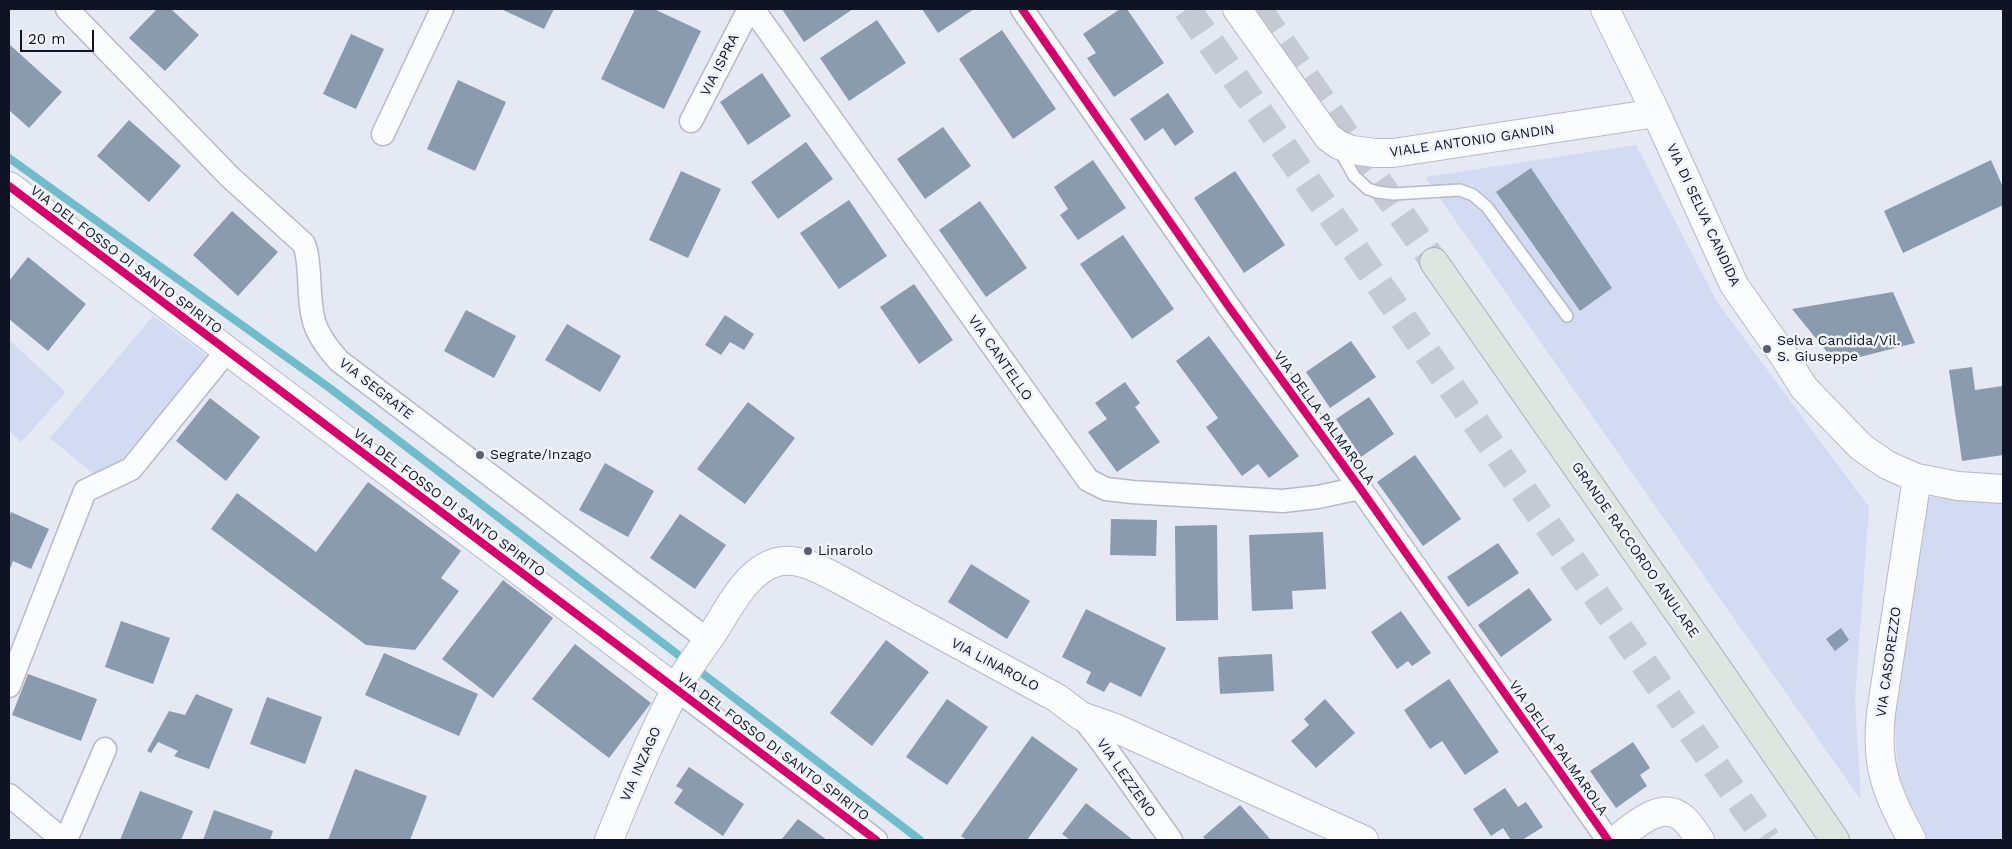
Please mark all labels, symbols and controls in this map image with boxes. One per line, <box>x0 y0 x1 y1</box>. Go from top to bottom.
scale bar <box>22 20 96 52</box>
text: 20 m <box>28 30 66 48</box>
street label: VIA ISPRA <box>697 31 743 99</box>
street label: VIALE ANTONIO GANDIN <box>1388 121 1556 161</box>
street label: VIA DI SELVA CANDIDA <box>1662 141 1744 289</box>
street label: VIA DEL FOSSO DI SANTO SPIRITO <box>27 182 225 338</box>
street label: VIA CANTELLO <box>964 312 1036 404</box>
place label: Selva Candida/Vil. S. Giuseppe <box>1777 333 1900 366</box>
marker: Selva Candida/Vil. S. Giuseppe <box>1761 343 1773 355</box>
street label: VIA DELLA PALMAROLA <box>1270 348 1378 488</box>
street label: VIA SEGRATE <box>335 355 417 423</box>
street label: VIA DEL FOSSO DI SANTO SPIRITO <box>350 425 548 581</box>
place label: Segrate/Inzago <box>490 447 592 463</box>
marker: Segrate/Inzago <box>474 449 486 461</box>
street label: GRANDE RACCORDO ANULARE <box>1568 459 1702 641</box>
place label: Linarolo <box>818 543 873 559</box>
marker: Linarolo <box>802 545 814 557</box>
street label: VIA CASOREZZO <box>1873 606 1905 718</box>
street label: VIA LINAROLO <box>948 635 1042 695</box>
street label: VIA DEL FOSSO DI SANTO SPIRITO <box>674 669 872 825</box>
street label: VIA DELLA PALMAROLA <box>1505 677 1611 819</box>
street label: VIA INZAGO <box>617 724 665 804</box>
street label: VIA LEZZENO <box>1093 736 1159 820</box>

